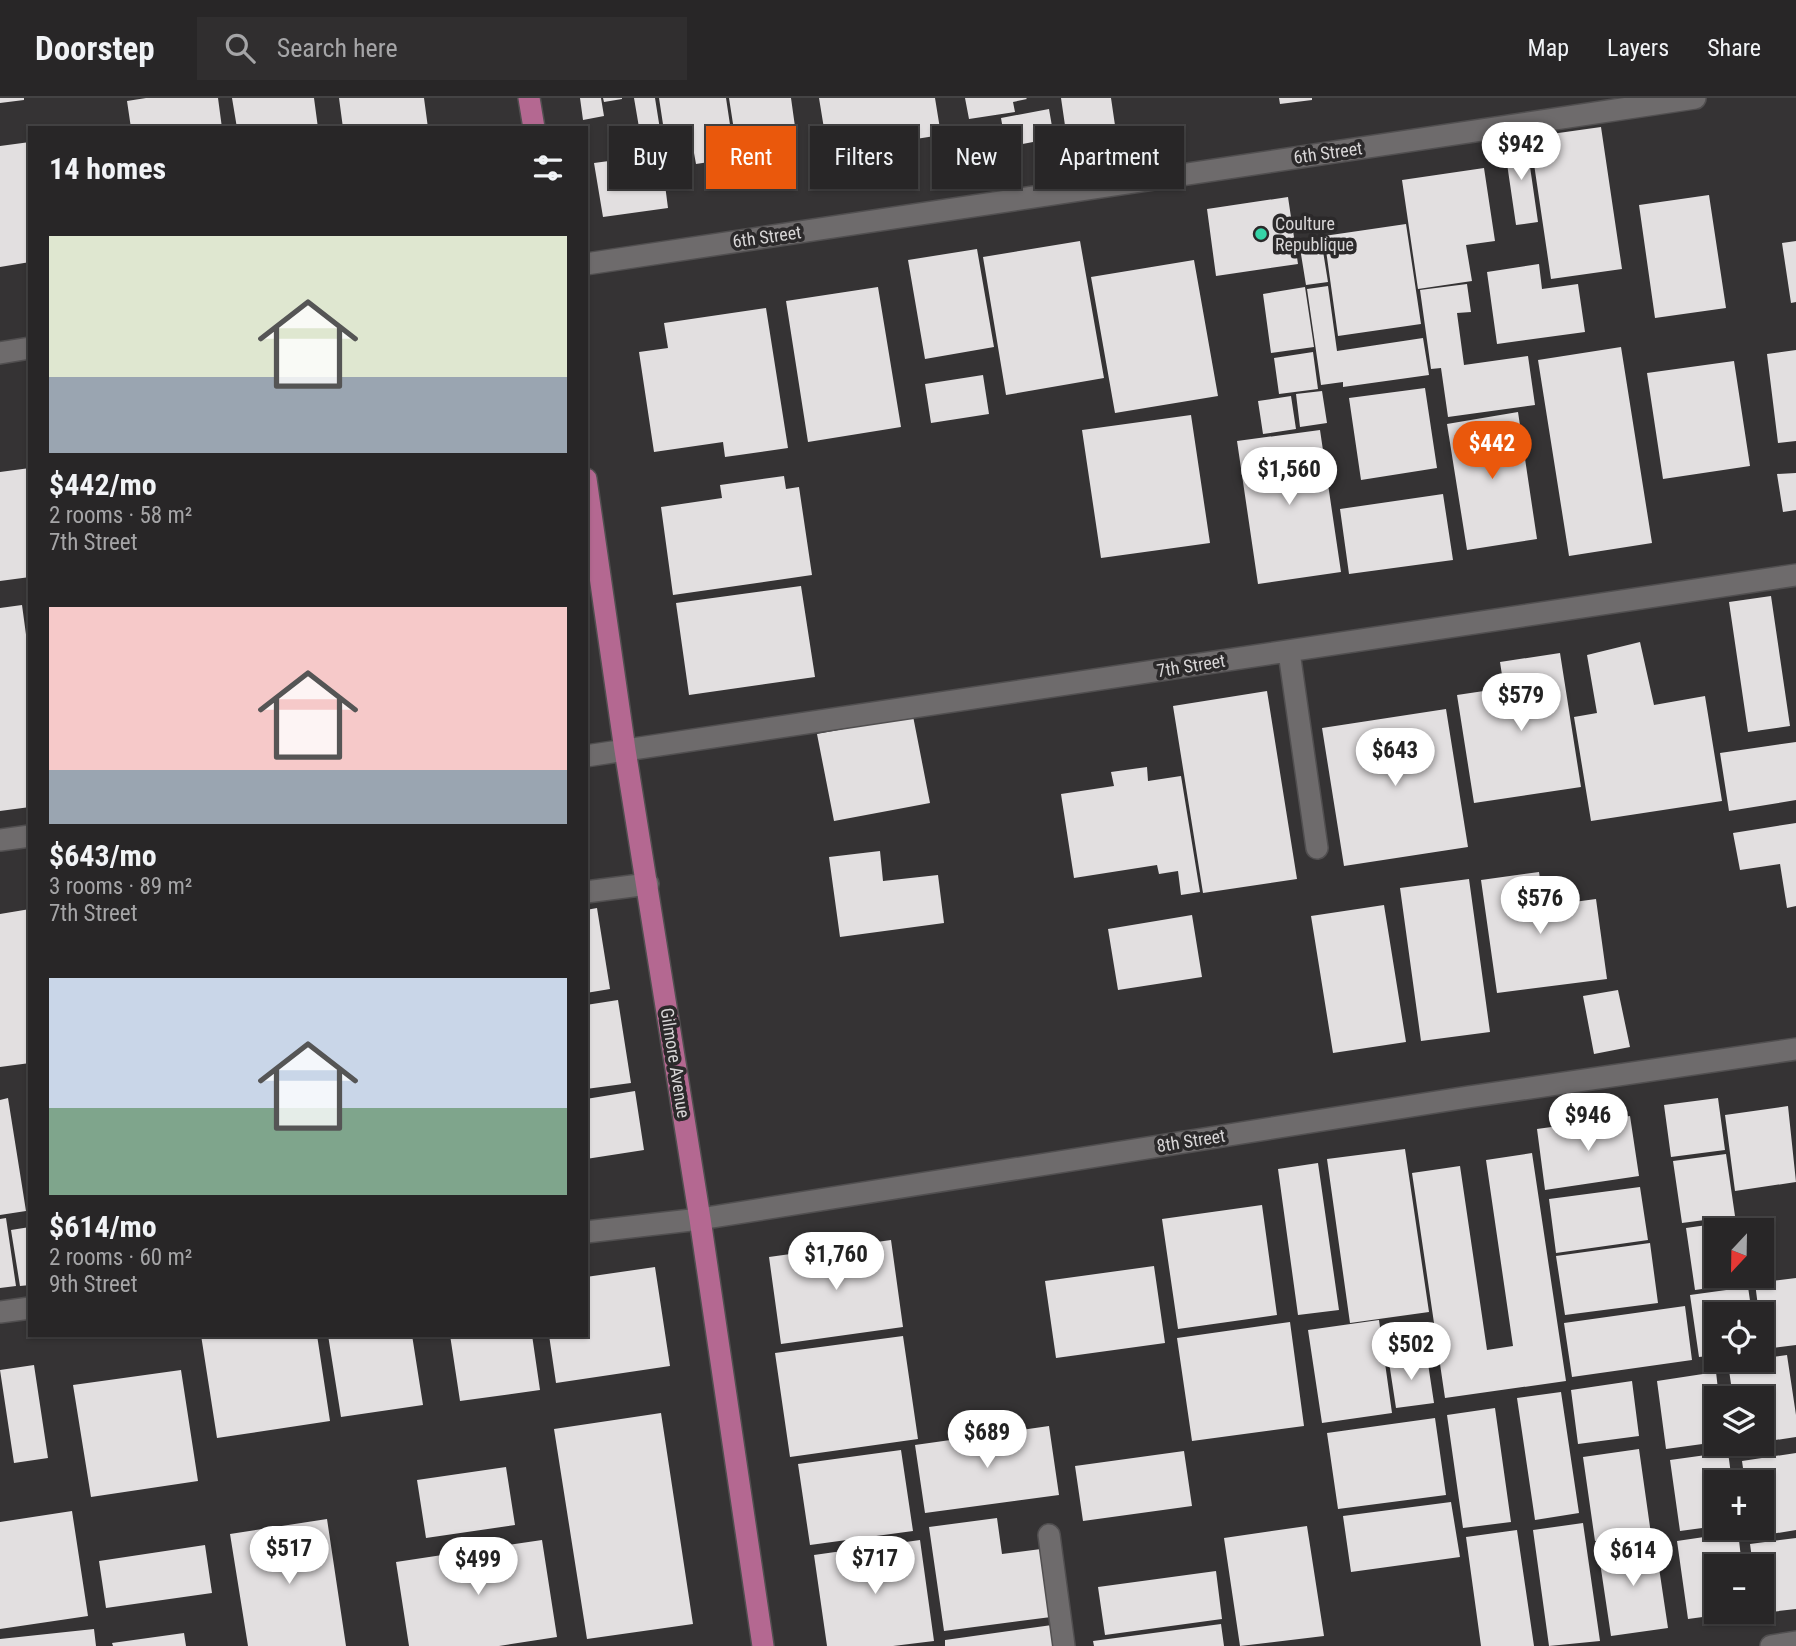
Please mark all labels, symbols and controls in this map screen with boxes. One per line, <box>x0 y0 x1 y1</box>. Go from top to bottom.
search box <box>197 17 687 80</box>
text: Doorstep <box>35 29 155 68</box>
icon: search <box>221 29 259 67</box>
text: Search here <box>277 33 398 63</box>
text: Map <box>1528 34 1569 62</box>
text: Layers <box>1607 34 1669 62</box>
text: Share <box>1707 34 1761 62</box>
pin: $942 <box>1480 122 1562 182</box>
chip: Buy <box>609 126 692 189</box>
chip: Rent <box>706 126 796 189</box>
chip: Filters <box>810 126 918 189</box>
chip: New <box>932 126 1021 189</box>
chip: Apartment <box>1035 126 1184 189</box>
text: $942 <box>1498 131 1544 158</box>
street label: 6th Street <box>1292 137 1364 168</box>
icon: filters <box>529 149 567 187</box>
text: 14 homes <box>49 151 166 186</box>
place label: Coulture Republique <box>1275 213 1354 255</box>
street label: 6th Street <box>731 221 803 252</box>
marker: Coulture Republique <box>1253 226 1269 242</box>
icon: home <box>245 281 371 407</box>
pin: $442 <box>1451 422 1533 481</box>
text: $442 <box>1469 430 1515 457</box>
pin: $1,560 <box>1232 448 1346 507</box>
text: $1,560 <box>1257 456 1321 483</box>
text: $442/mo <box>49 467 157 502</box>
text: 2 rooms · 58 m² <box>49 502 192 529</box>
text: 7th Street <box>49 529 137 556</box>
street label: 7th Street <box>1155 650 1227 681</box>
icon: home <box>245 652 371 778</box>
pin: $579 <box>1480 674 1562 733</box>
text: $579 <box>1498 682 1544 709</box>
pin: $643 <box>1354 728 1436 788</box>
text: $643 <box>1372 737 1418 764</box>
text: $643/mo <box>49 838 157 873</box>
text: 3 rooms · 89 m² <box>49 873 192 900</box>
pin: $576 <box>1499 876 1581 936</box>
text: $576 <box>1517 885 1563 912</box>
text: 7th Street <box>49 900 137 927</box>
street label: Gilmore Avenue <box>656 1006 695 1119</box>
icon: home <box>245 1023 371 1149</box>
pin: $946 <box>1547 1094 1629 1153</box>
text: $946 <box>1565 1102 1611 1129</box>
street label: 8th Street <box>1155 1125 1227 1156</box>
text: $614/mo <box>49 1209 157 1244</box>
north arrow <box>1704 1218 1774 1288</box>
map controls <box>1704 1218 1774 1624</box>
pin: $1,760 <box>779 1232 893 1292</box>
text: $1,760 <box>804 1241 868 1268</box>
text: 2 rooms · 60 m² <box>49 1244 192 1271</box>
text: 9th Street <box>49 1271 137 1298</box>
button: locate <box>1704 1302 1774 1372</box>
pin: $502 <box>1370 1322 1452 1382</box>
text: $502 <box>1388 1331 1434 1358</box>
button: layers <box>1704 1386 1774 1456</box>
pin: $689 <box>946 1410 1028 1470</box>
text: $689 <box>964 1419 1010 1446</box>
button: + <box>1704 1470 1774 1540</box>
pin: $517 <box>248 1526 330 1586</box>
pin: $614 <box>1592 1528 1674 1588</box>
text: $517 <box>266 1535 312 1562</box>
pin: $717 <box>834 1536 916 1596</box>
text: $614 <box>1610 1537 1656 1564</box>
pin: $499 <box>437 1538 519 1597</box>
text: $717 <box>852 1545 898 1572</box>
text: $499 <box>455 1546 501 1573</box>
button: − <box>1704 1554 1774 1624</box>

